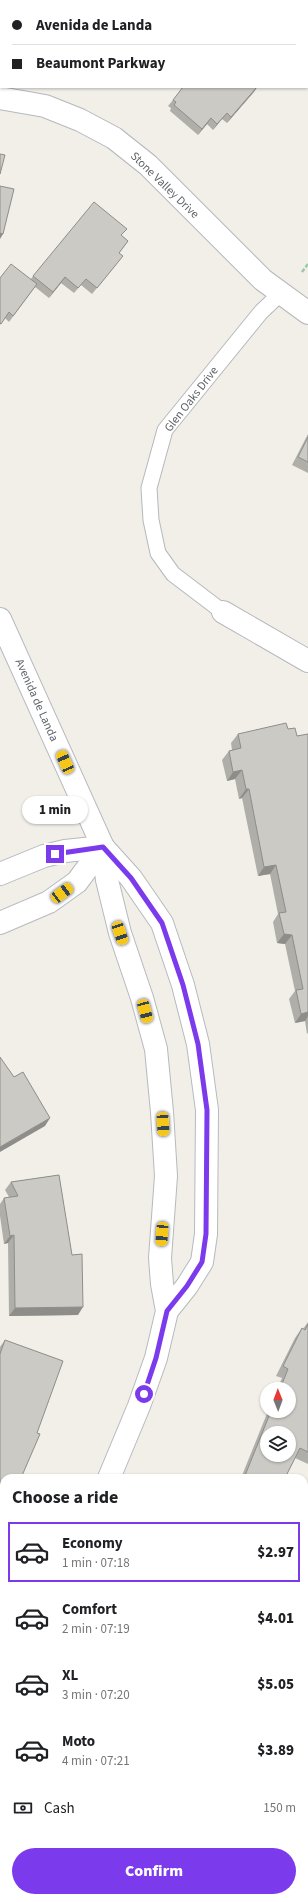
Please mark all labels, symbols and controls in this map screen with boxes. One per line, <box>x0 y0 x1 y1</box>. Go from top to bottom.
text: Avenida de Landa <box>36 15 152 36</box>
text: Beaumont Parkway <box>36 53 165 74</box>
street label: Stone Valley Drive <box>127 148 203 223</box>
street label: Glen Oaks Drive <box>160 363 222 436</box>
street label: Avenida de Landa <box>11 656 62 744</box>
car <box>55 749 75 775</box>
callout: 1 min <box>22 796 88 824</box>
text: 1 min <box>39 801 71 819</box>
route end <box>46 845 64 863</box>
car <box>49 881 75 905</box>
car <box>110 920 130 946</box>
car <box>136 998 154 1024</box>
car <box>156 1112 170 1136</box>
car <box>155 1222 169 1246</box>
north arrow <box>260 1382 296 1418</box>
map controls <box>260 1382 296 1462</box>
route start <box>135 1385 153 1403</box>
button: layers <box>260 1426 296 1462</box>
text: Choose a ride <box>12 1485 118 1510</box>
text: Economy <box>62 1533 123 1554</box>
icon: car <box>14 1534 50 1570</box>
text: $2.97 <box>257 1542 294 1563</box>
text: 1 min · 07:18 <box>62 1554 130 1572</box>
text: Comfort <box>62 1599 117 1620</box>
icon: car <box>14 1600 50 1636</box>
text: $4.01 <box>257 1608 294 1629</box>
text: 2 min · 07:19 <box>62 1620 130 1638</box>
text: XL <box>62 1665 78 1686</box>
icon: car <box>14 1666 50 1702</box>
text: $5.05 <box>257 1674 294 1695</box>
text: 3 min · 07:20 <box>62 1686 130 1704</box>
text: Moto <box>62 1731 95 1752</box>
icon: car <box>14 1732 50 1768</box>
text: $3.89 <box>257 1740 294 1761</box>
text: 4 min · 07:21 <box>62 1752 130 1770</box>
icon: cash <box>12 1797 34 1819</box>
text: Cash <box>44 1798 75 1819</box>
text: 150 m <box>263 1799 296 1817</box>
button: Confirm <box>12 1848 296 1894</box>

